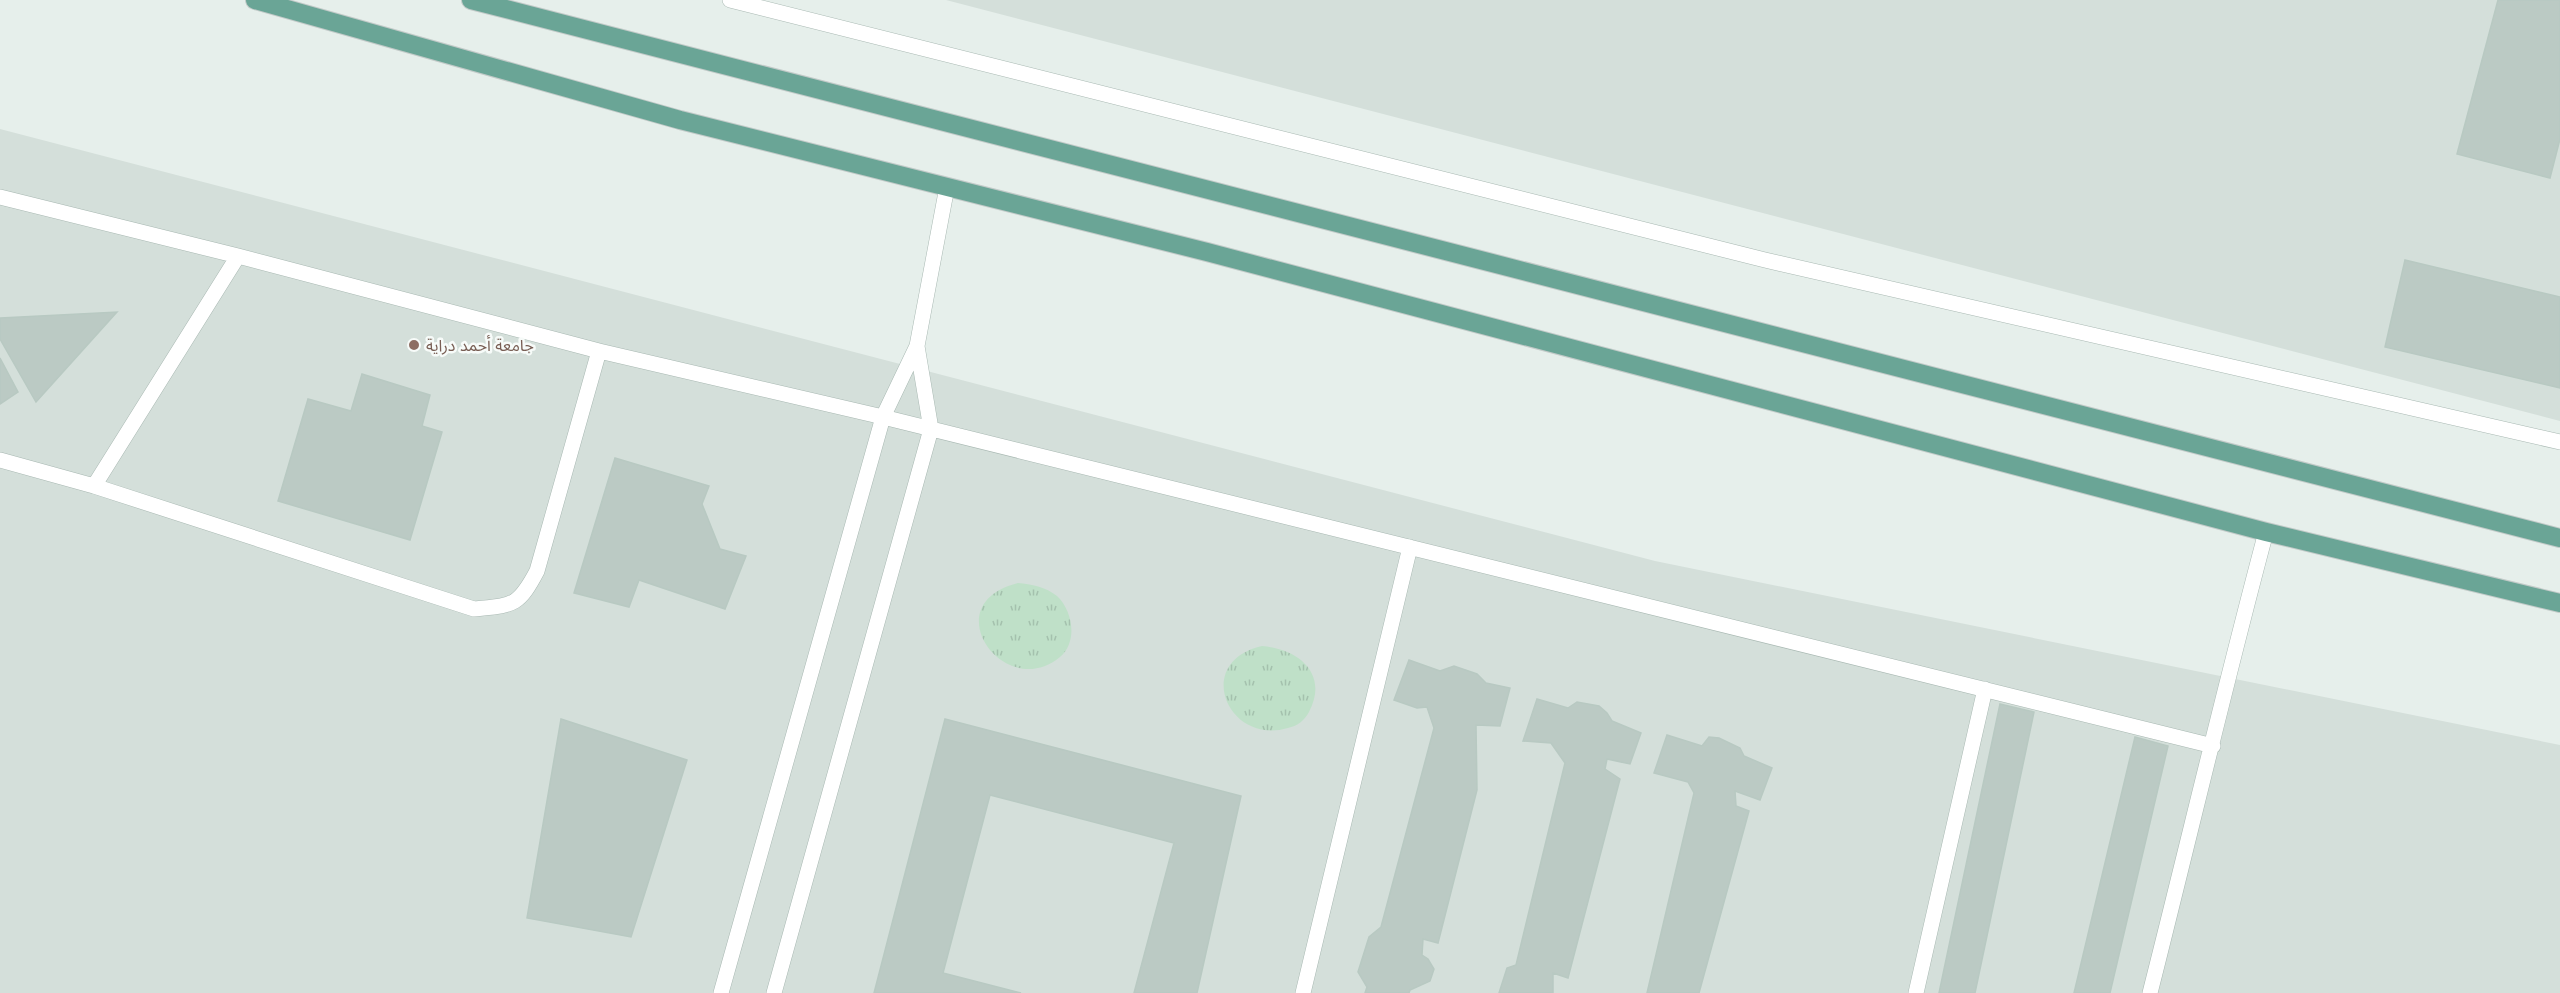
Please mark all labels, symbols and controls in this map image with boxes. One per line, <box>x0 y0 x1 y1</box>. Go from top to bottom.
place label: جامعة أحمد دراية <box>426 335 534 355</box>
marker: جامعة أحمد دراية <box>407 338 421 352</box>

